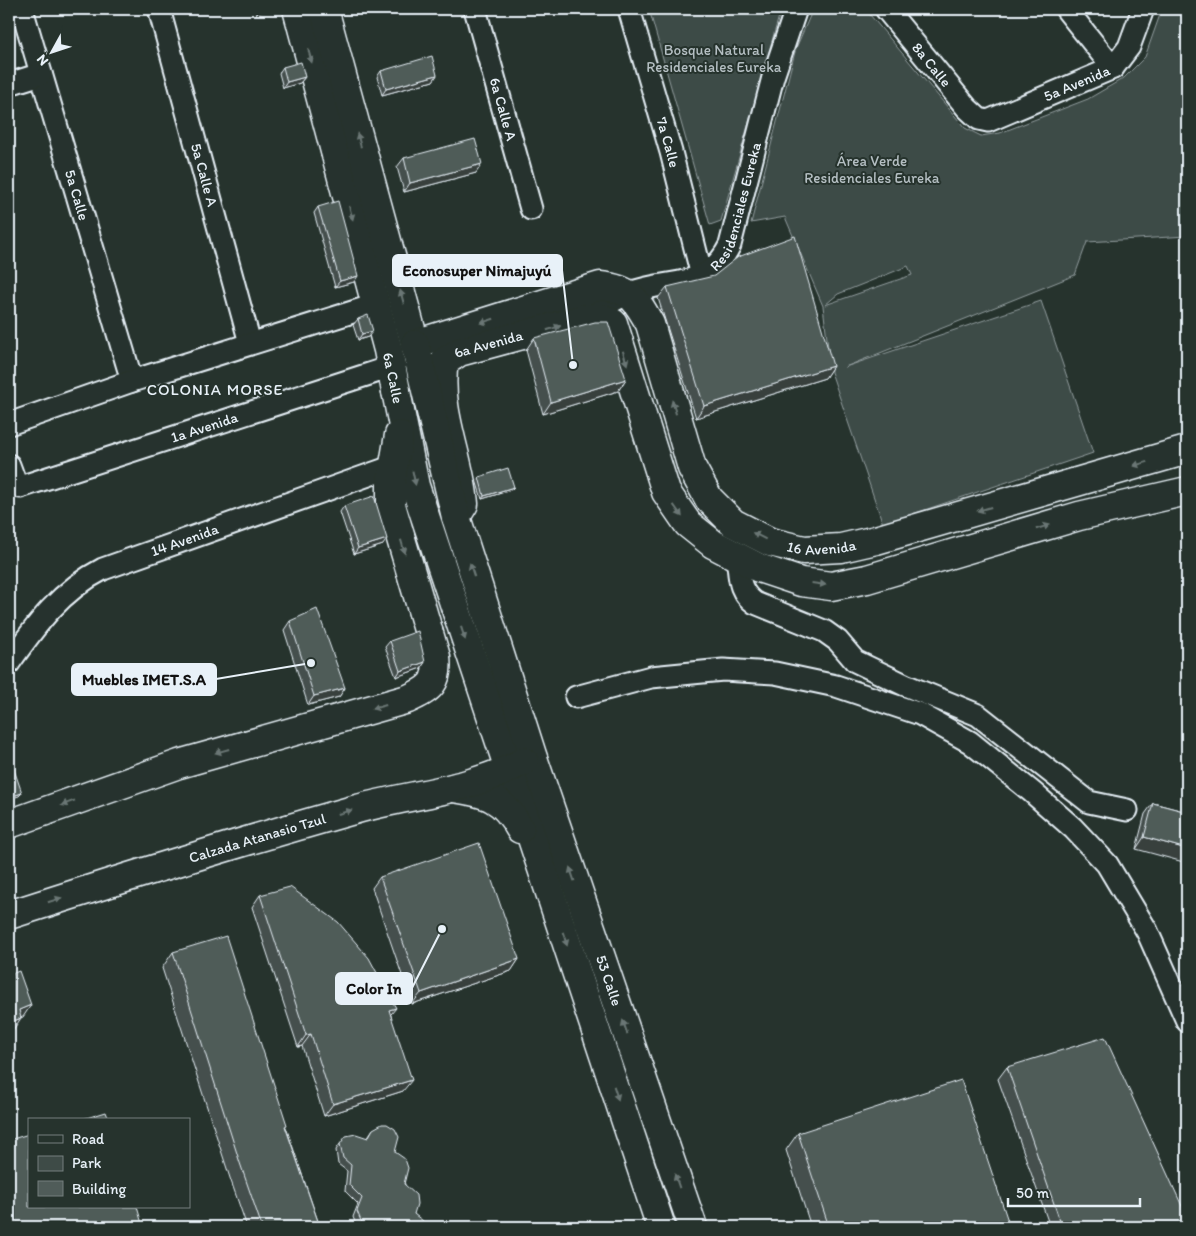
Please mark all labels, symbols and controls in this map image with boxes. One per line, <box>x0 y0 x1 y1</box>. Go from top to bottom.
north arrow <box>28 28 78 78</box>
street label: 8a Calle <box>908 39 955 91</box>
park label: Bosque Natural Residenciales Eureka <box>646 41 782 76</box>
one-way arrow <box>306 48 314 63</box>
text: N <box>33 51 52 69</box>
street label: 5a Avenida <box>1041 61 1113 105</box>
street label: 6a Calle A <box>486 75 521 143</box>
street label: 7a Calle <box>652 115 684 169</box>
one-way arrow <box>355 133 363 148</box>
street label: Residenciales Eureka <box>706 140 765 275</box>
street label: 5a Calle A <box>187 141 222 209</box>
park label: Área Verde Residenciales Eureka <box>804 152 940 187</box>
street label: 5a Calle <box>61 168 93 222</box>
one-way arrow <box>347 205 355 221</box>
callout: Econosuper Nimajuyú <box>393 255 562 286</box>
text: Econosuper Nimajuyú <box>403 261 552 281</box>
one-way arrow <box>398 290 406 305</box>
one-way arrow <box>479 317 494 325</box>
one-way arrow <box>547 323 562 331</box>
street label: 6a Avenida <box>450 326 525 362</box>
street label: 6a Calle <box>379 351 407 405</box>
one-way arrow <box>621 351 629 366</box>
district label: COLONIA MORSE <box>147 380 283 399</box>
one-way arrow <box>670 399 678 414</box>
street label: 1a Avenida <box>169 408 240 447</box>
one-way arrow <box>1133 460 1148 468</box>
one-way arrow <box>410 471 418 486</box>
one-way arrow <box>673 504 684 517</box>
one-way arrow <box>977 505 992 513</box>
street label: 14 Avenida <box>148 520 221 560</box>
one-way arrow <box>1036 522 1051 530</box>
one-way arrow <box>752 532 767 540</box>
street label: 16 Avenida <box>785 536 858 559</box>
one-way arrow <box>400 540 408 555</box>
one-way arrow <box>468 562 476 577</box>
one-way arrow <box>811 580 827 588</box>
one-way arrow <box>460 626 467 641</box>
callout: Muebles IMET.S.A <box>72 664 216 695</box>
text: Muebles IMET.S.A <box>82 670 207 689</box>
one-way arrow <box>371 704 386 712</box>
one-way arrow <box>215 748 230 756</box>
one-way arrow <box>61 800 76 807</box>
one-way arrow <box>337 808 352 816</box>
street label: Calzada Atanasio Tzul <box>187 809 329 867</box>
one-way arrow <box>568 866 575 881</box>
one-way arrow <box>48 896 63 904</box>
one-way arrow <box>561 932 569 947</box>
street label: 53 Calle <box>592 953 626 1008</box>
callout: Color In <box>336 973 412 1004</box>
text: Color In <box>346 979 403 998</box>
one-way arrow <box>620 1020 628 1035</box>
one-way arrow <box>613 1086 620 1101</box>
legend <box>28 1118 190 1208</box>
text: Road <box>72 1130 105 1148</box>
text: Park <box>72 1154 102 1172</box>
one-way arrow <box>673 1173 681 1188</box>
scale bar <box>1008 1176 1141 1208</box>
text: Building <box>72 1180 126 1198</box>
text: 50 m <box>1016 1184 1049 1202</box>

